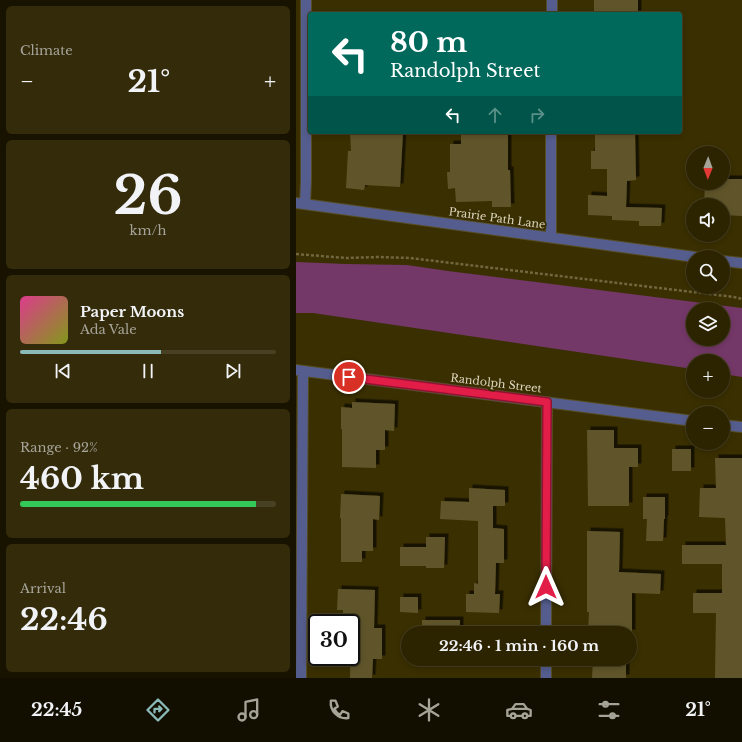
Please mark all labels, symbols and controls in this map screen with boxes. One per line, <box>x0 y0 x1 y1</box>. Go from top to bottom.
text: 80 m <box>390 25 467 60</box>
icon: left <box>324 28 376 80</box>
text: Climate <box>20 42 73 59</box>
text: Randolph Street <box>390 60 540 82</box>
text: 21° <box>128 63 170 100</box>
text: − <box>20 68 34 95</box>
text: + <box>264 68 276 95</box>
icon: left <box>442 104 464 126</box>
icon: ahead <box>484 104 506 126</box>
icon: right <box>526 104 548 126</box>
north arrow <box>686 146 730 190</box>
map controls <box>686 146 730 450</box>
text: 26 <box>114 164 182 228</box>
button: sound <box>686 198 730 242</box>
street label: Prairie Path Lane <box>448 204 546 232</box>
text: km/h <box>130 222 166 239</box>
button: search <box>686 250 730 294</box>
text: Paper Moons <box>80 302 184 321</box>
button: layers <box>686 302 730 346</box>
text: Ada Vale <box>80 321 137 338</box>
button: + <box>686 354 730 398</box>
icon: previous <box>52 360 74 382</box>
icon: pause <box>137 360 159 382</box>
icon: next <box>222 360 244 382</box>
pin <box>332 360 366 394</box>
icon: arrive <box>338 366 360 388</box>
street label: Randolph Street <box>450 370 543 396</box>
button: − <box>686 406 730 450</box>
text: Range · 92% <box>20 439 98 456</box>
text: 460 km <box>20 460 144 497</box>
position arrow <box>525 566 567 608</box>
text: Arrival <box>20 580 66 597</box>
text: 22:46 <box>20 601 108 638</box>
speed limit sign: 30 <box>308 614 360 666</box>
text: 22:46 · 1 min · 160 m <box>439 636 599 655</box>
icon: directions <box>144 696 172 724</box>
icon: music <box>235 696 263 724</box>
icon: phone <box>325 696 353 724</box>
icon: climate <box>415 696 443 724</box>
icon: car <box>505 696 533 724</box>
icon: filters <box>595 696 623 724</box>
text: 22:45 <box>31 699 82 721</box>
text: 21° <box>685 699 711 721</box>

